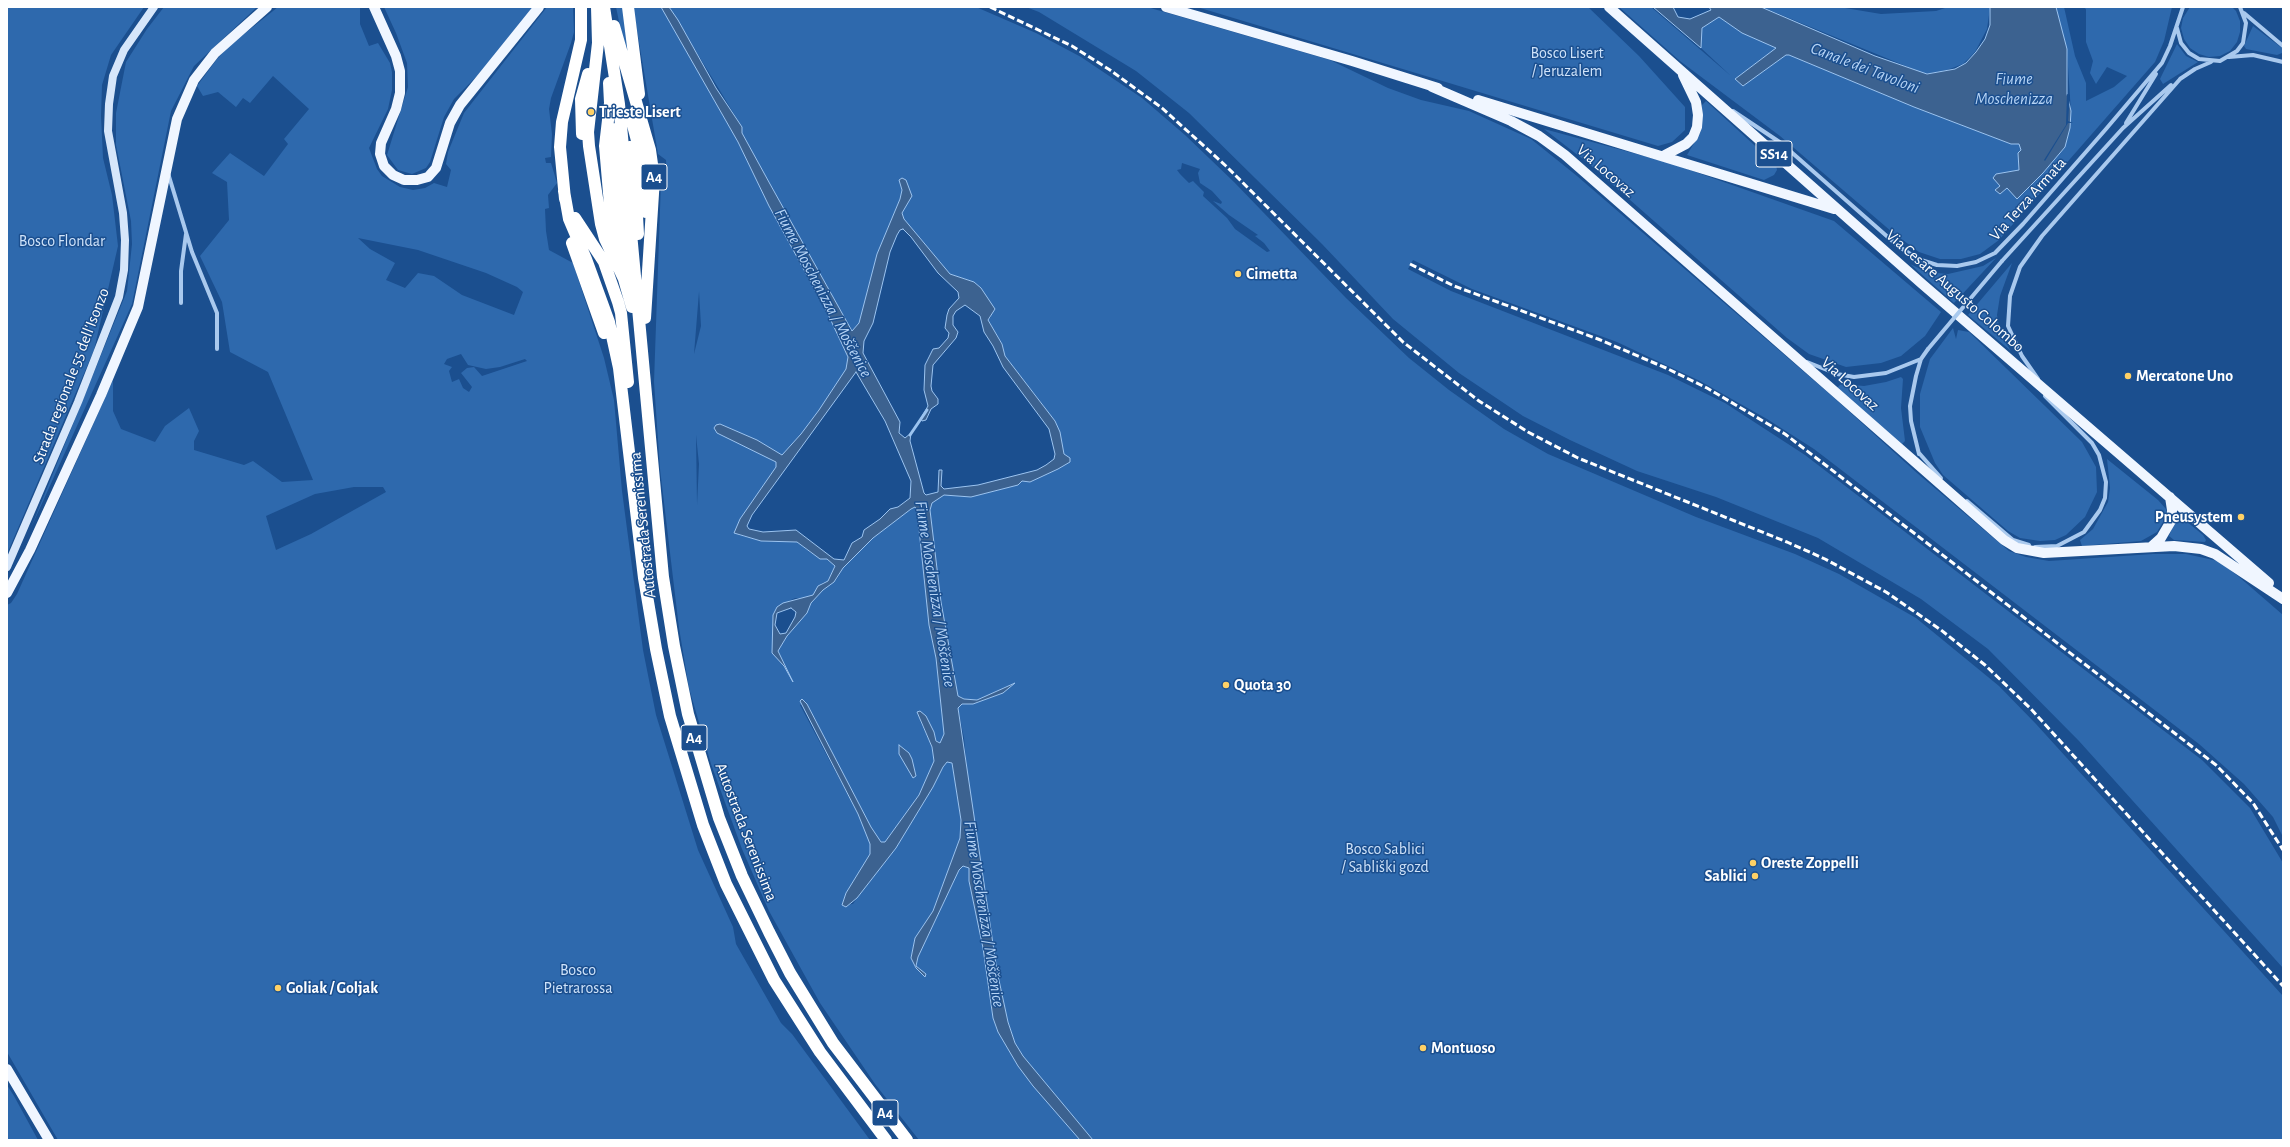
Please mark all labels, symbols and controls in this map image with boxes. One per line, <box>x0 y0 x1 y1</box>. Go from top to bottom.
water label: Canale dei Tavoloni <box>1808 38 1922 98</box>
park label: Bosco Lisert / Jeruzalem <box>1531 43 1603 81</box>
water label: Fiume Moschenizza <box>1975 69 2053 109</box>
place label: Trieste Lisert <box>599 102 681 122</box>
marker: Trieste Lisert <box>586 107 596 117</box>
street label: Via Locovaz <box>1573 140 1639 202</box>
road number: SS14 <box>1756 141 1792 167</box>
street label: Via Terza Armata <box>1985 153 2071 245</box>
road number: A4 <box>641 164 667 190</box>
water label: Fiume Moschenizza / Moščenice <box>770 205 876 381</box>
street label: Via Cesare Augusto Colombo <box>1882 226 2028 356</box>
park label: Bosco Flondar <box>19 231 105 251</box>
place label: Cimetta <box>1246 264 1297 284</box>
marker: Cimetta <box>1233 269 1243 279</box>
street label: Strada regionale 55 dell'Isonzo <box>29 285 113 467</box>
street label: Via Locovaz <box>1817 353 1883 415</box>
place label: Mercatone Uno <box>2136 366 2233 386</box>
marker: Mercatone Uno <box>2123 371 2133 381</box>
street label: Autostrada Serenissima <box>626 451 660 599</box>
water label: Fiume Moschenizza / Moščenice <box>910 499 960 689</box>
place label: Pneusystem <box>2155 507 2233 527</box>
marker: Pneusystem <box>2236 512 2246 522</box>
place label: Quota 30 <box>1234 675 1291 695</box>
marker: Quota 30 <box>1221 680 1231 690</box>
road number: A4 <box>681 725 707 751</box>
street label: Autostrada Serenissima <box>711 760 781 904</box>
water label: Fiume Moschenizza / Moščenice <box>959 819 1009 1009</box>
park label: Bosco Sablici / Sabliški gozd <box>1341 839 1429 877</box>
place label: Oreste Zoppelli <box>1761 853 1859 873</box>
marker: Oreste Zoppelli <box>1748 858 1758 868</box>
place label: Sablici <box>1705 866 1747 886</box>
marker: Sablici <box>1750 871 1760 881</box>
park label: Bosco Pietrarossa <box>543 960 613 998</box>
place label: Goliak / Goljak <box>286 978 378 998</box>
marker: Goliak / Goljak <box>273 983 283 993</box>
place label: Montuoso <box>1431 1038 1495 1058</box>
marker: Montuoso <box>1418 1043 1428 1053</box>
road number: A4 <box>872 1100 898 1126</box>

